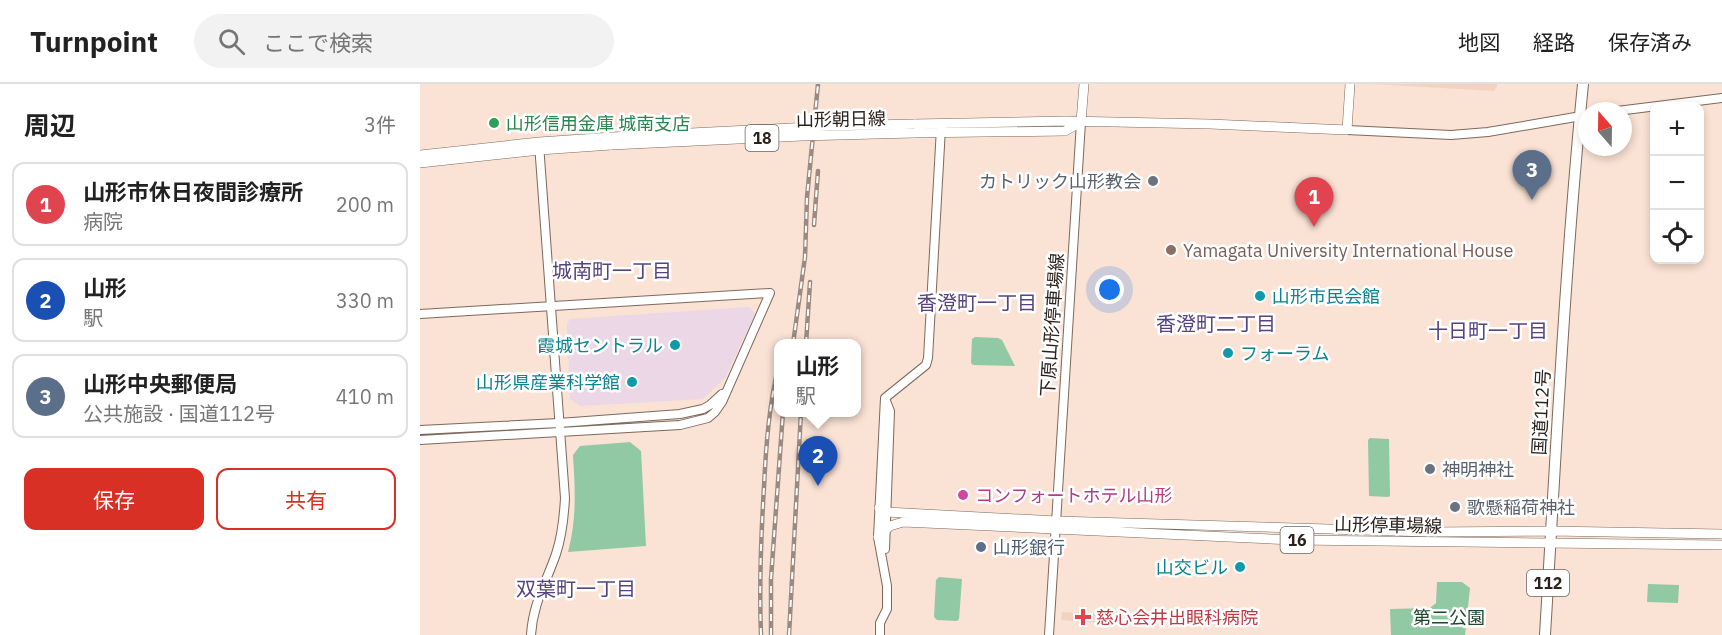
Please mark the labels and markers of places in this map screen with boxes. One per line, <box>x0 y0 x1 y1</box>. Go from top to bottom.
place label: 山形信用金庫 城南支店 <box>506 112 690 135</box>
marker: 山形信用金庫 城南支店 <box>487 116 501 130</box>
pin: 3 <box>1512 150 1552 200</box>
place label: カトリック山形教会 <box>979 170 1141 193</box>
marker: カトリック山形教会 <box>1146 174 1160 188</box>
pin: 1 <box>1294 178 1334 227</box>
place label: Yamagata University International House <box>1183 239 1514 262</box>
marker: Yamagata University International House <box>1164 243 1178 257</box>
place label: 山形市民会館 <box>1272 285 1380 308</box>
marker: 山形市民会館 <box>1253 289 1267 303</box>
place label: 霞城セントラル <box>537 334 663 357</box>
marker: 霞城セントラル <box>668 338 682 352</box>
place label: フォーラム <box>1240 342 1329 365</box>
marker: フォーラム <box>1221 346 1235 360</box>
place label: 山形県産業科学館 <box>476 371 620 394</box>
marker: 山形県産業科学館 <box>625 375 639 389</box>
pin: 2 <box>798 436 838 486</box>
place label: 神明神社 <box>1442 458 1514 481</box>
marker: 神明神社 <box>1423 462 1437 476</box>
place label: コンフォートホテル山形 <box>975 484 1172 507</box>
marker: コンフォートホテル山形 <box>956 488 970 502</box>
place label: 歌懸稲荷神社 <box>1467 496 1575 519</box>
marker: 歌懸稲荷神社 <box>1448 500 1462 514</box>
place label: 山形銀行 <box>993 536 1065 559</box>
marker: 山形銀行 <box>974 540 988 554</box>
place label: 山交ビル <box>1156 556 1228 579</box>
marker: 山交ビル <box>1233 560 1247 574</box>
place label: 慈心会井出眼科病院 <box>1096 606 1258 629</box>
marker: 慈心会井出眼科病院 <box>1074 608 1092 626</box>

